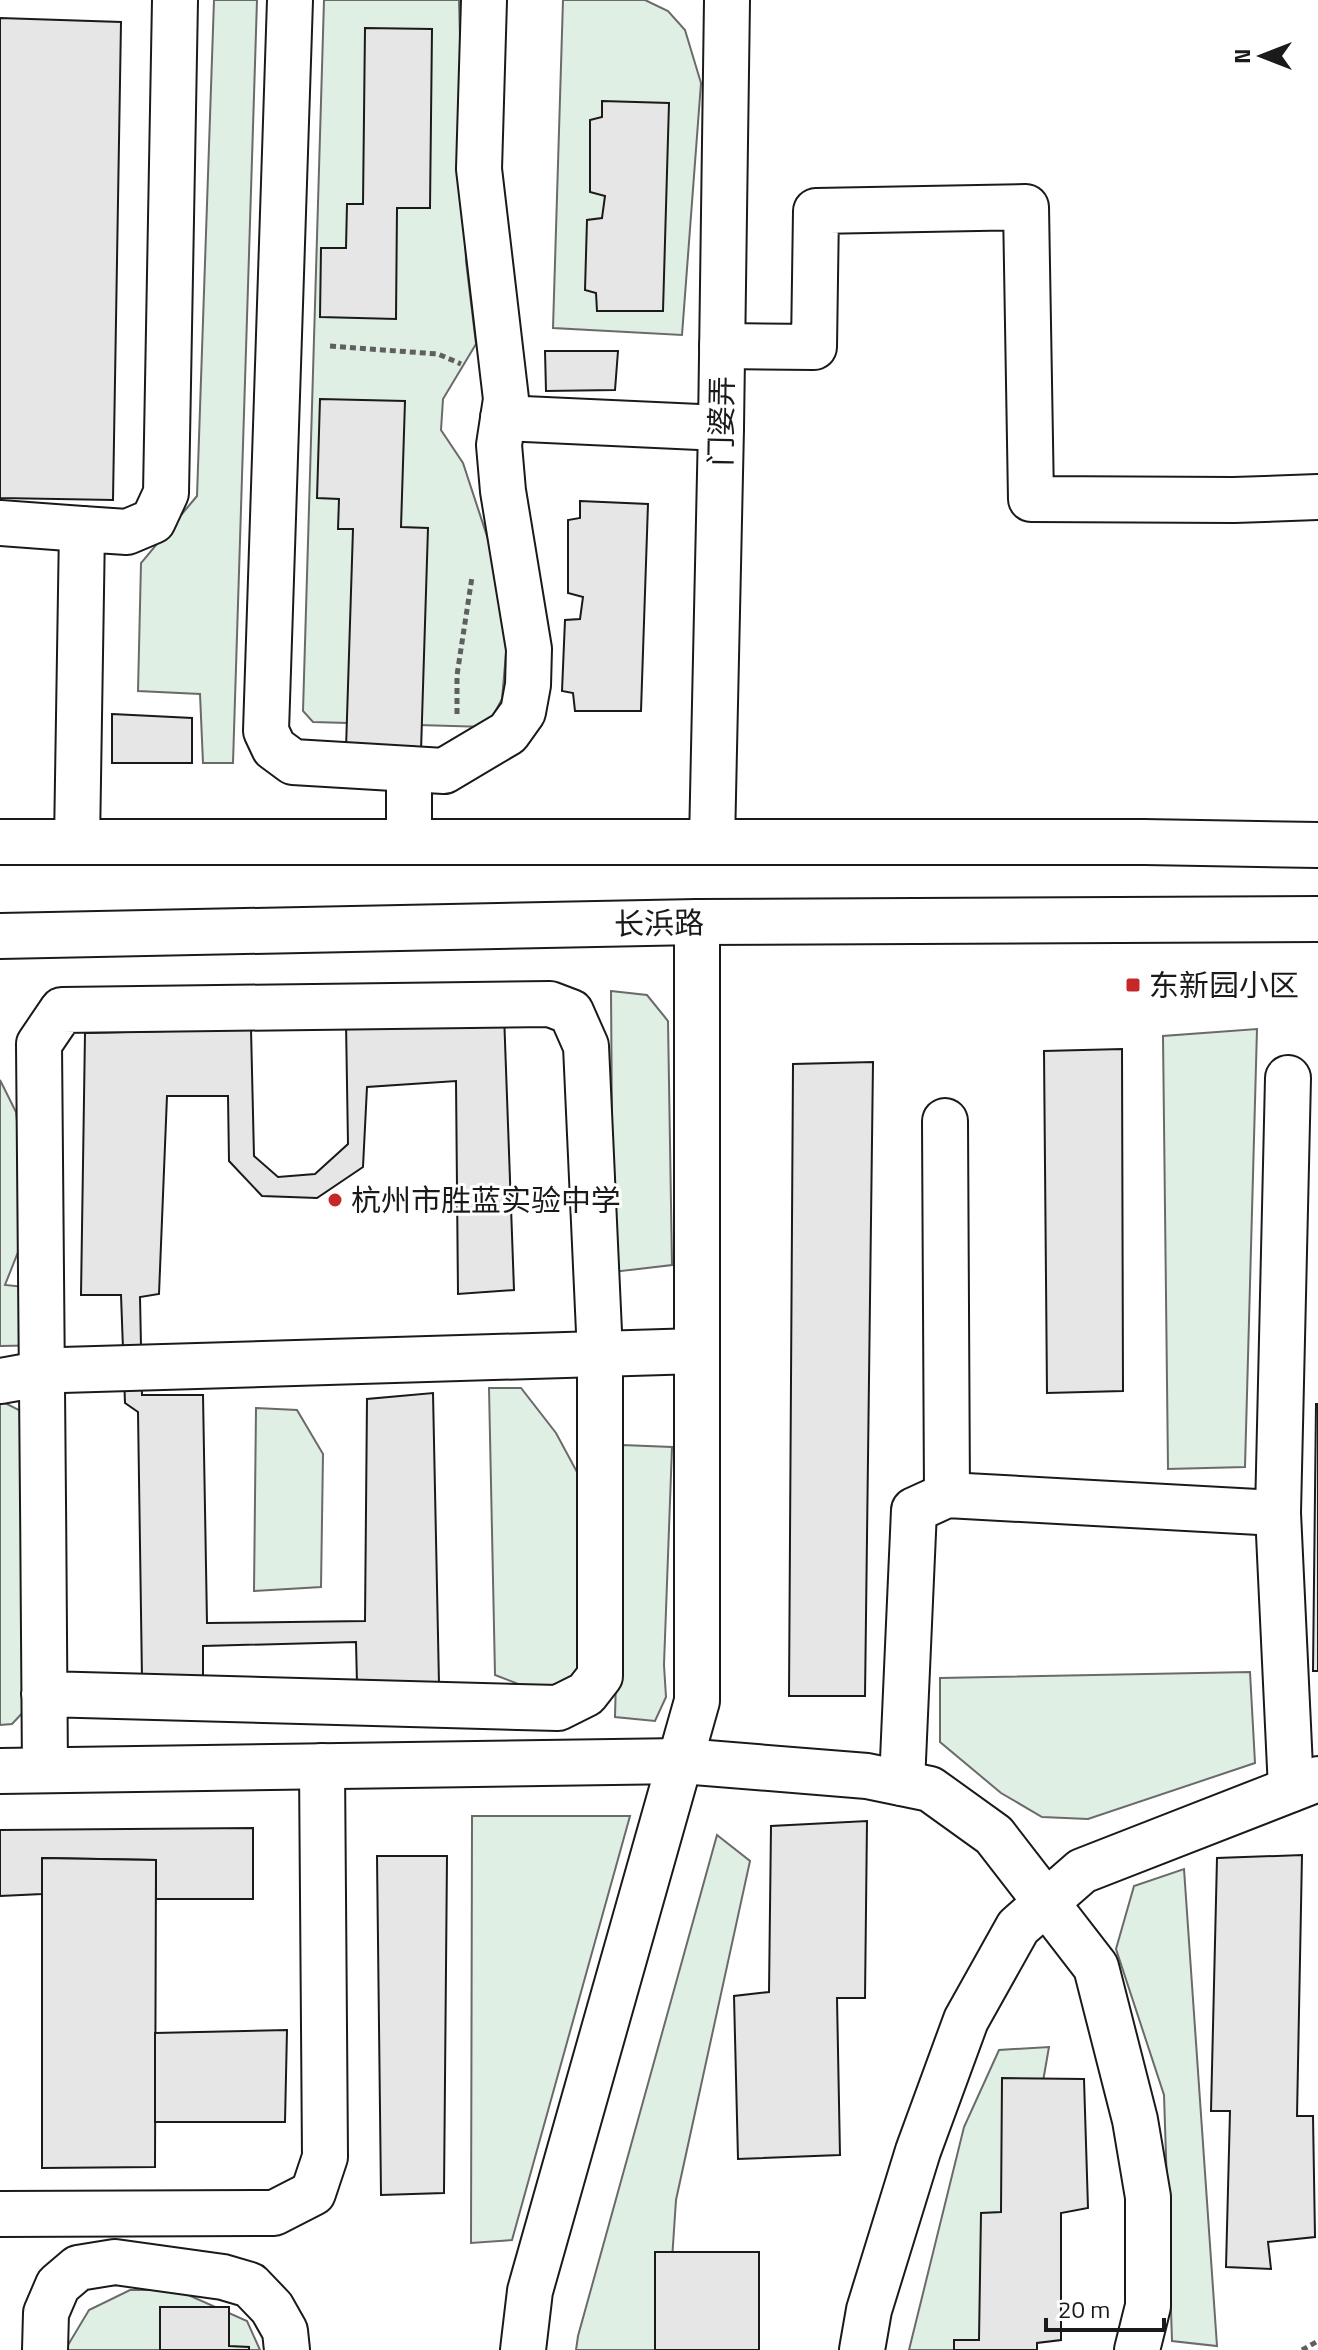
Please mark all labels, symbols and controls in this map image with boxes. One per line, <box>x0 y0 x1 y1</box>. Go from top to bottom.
north arrow <box>1222 16 1302 96</box>
text: N <box>1225 48 1259 64</box>
street label: 门婆弄 <box>697 376 745 466</box>
street label: 长浜路 <box>614 899 704 947</box>
place label: 东新园小区 <box>1149 962 1299 1008</box>
marker: 东新园小区 <box>1124 976 1142 994</box>
place label: 杭州市胜蓝实验中学 <box>351 1177 621 1223</box>
marker: 杭州市胜蓝实验中学 <box>326 1191 344 1209</box>
scale bar <box>1046 2282 1164 2332</box>
text: 20 m <box>1058 2291 1110 2327</box>

